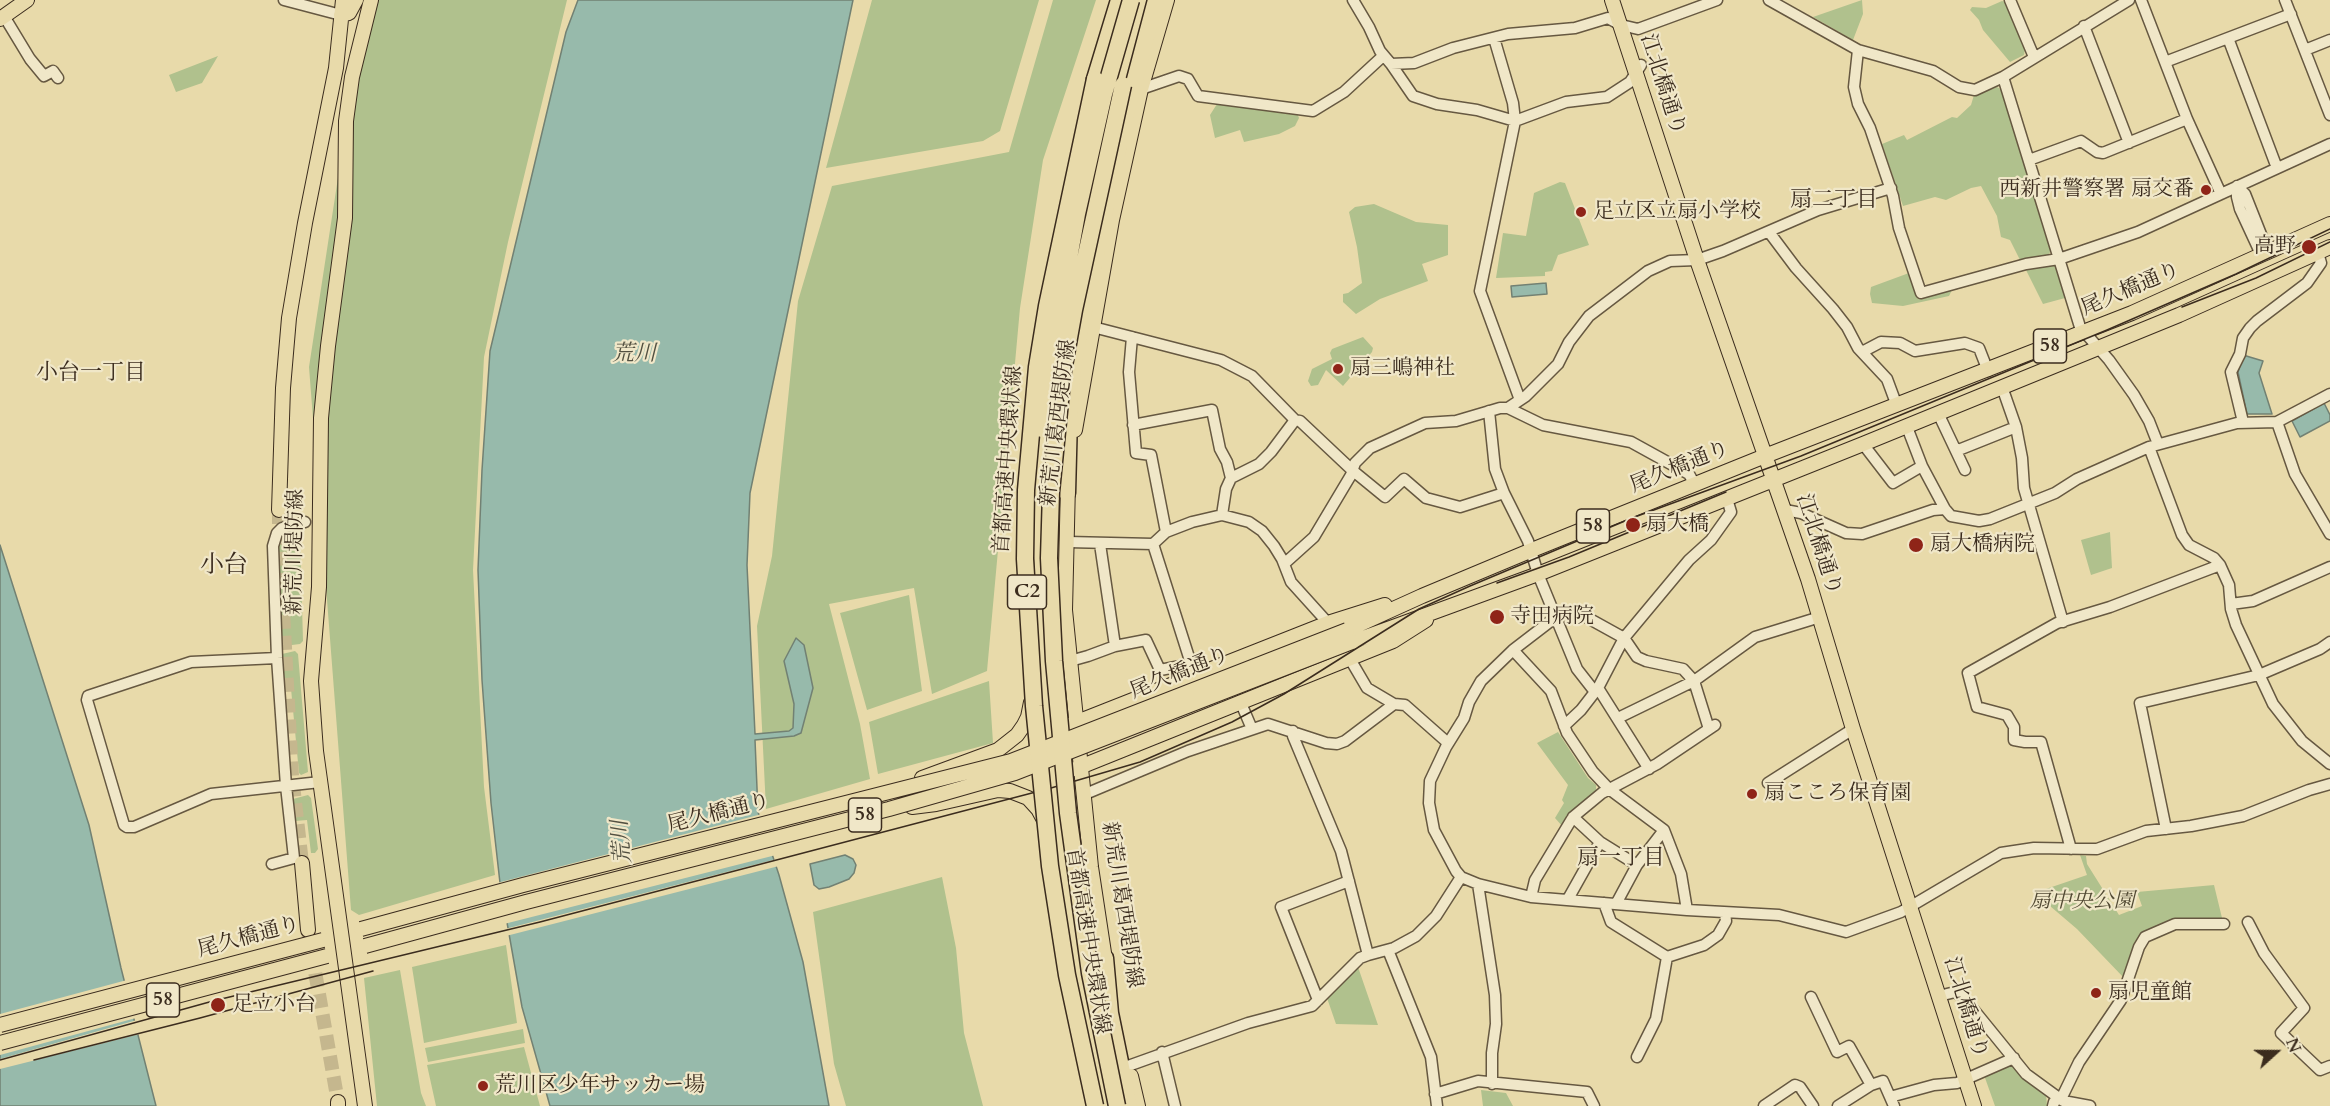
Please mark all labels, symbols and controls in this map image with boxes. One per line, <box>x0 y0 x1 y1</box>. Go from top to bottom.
street label: 江北橋通り <box>1634 31 1690 139</box>
place label: 西新井警察署 扇交番 <box>1999 177 2194 203</box>
marker: 西新井警察署 扇交番 <box>2199 183 2213 197</box>
district label: 扇二丁目 <box>1790 188 1878 214</box>
place label: 足立区立扇小学校 <box>1593 199 1761 225</box>
marker: 足立区立扇小学校 <box>1574 205 1588 219</box>
place label: 高野 <box>2254 234 2296 260</box>
marker: 高野 <box>2300 238 2318 256</box>
street label: 尾久橋通り <box>2078 258 2184 322</box>
road number: 58 <box>2034 329 2066 363</box>
street label: 新荒川葛西堤防線 <box>1036 338 1082 508</box>
water label: 荒川 <box>612 342 656 368</box>
place label: 扇三嶋神社 <box>1350 356 1455 382</box>
district label: 小台一丁目 <box>36 361 146 387</box>
marker: 扇三嶋神社 <box>1331 362 1345 376</box>
street label: 首都高速中央環状線 <box>990 365 1028 555</box>
street label: 尾久橋通り <box>1627 437 1733 499</box>
street label: 新荒川堤防線 <box>282 489 310 615</box>
street label: 江北橋通り <box>1790 491 1846 599</box>
road number: 58 <box>1576 509 1610 543</box>
place label: 扇大橋 <box>1646 512 1709 538</box>
marker: 扇大橋 <box>1624 516 1642 534</box>
place label: 扇大橋病院 <box>1930 532 2035 558</box>
marker: 扇大橋病院 <box>1907 536 1925 554</box>
district label: 小台 <box>200 552 248 580</box>
road number: C2 <box>1008 575 1046 609</box>
place label: 寺田病院 <box>1510 604 1594 630</box>
marker: 寺田病院 <box>1488 608 1506 626</box>
street label: 尾久橋通り <box>1127 643 1233 705</box>
place label: 扇こころ保育園 <box>1764 781 1911 807</box>
marker: 扇こころ保育園 <box>1745 787 1759 801</box>
street label: 尾久橋通り <box>665 789 773 839</box>
road number: 58 <box>848 798 882 832</box>
water label: 荒川 <box>608 819 638 865</box>
street label: 新荒川葛西堤防線 <box>1095 820 1147 990</box>
street label: 首都高速中央環状線 <box>1060 846 1114 1036</box>
district label: 扇一丁目 <box>1577 846 1665 872</box>
park label: 扇中央公園 <box>2030 889 2134 915</box>
street label: 尾久橋通り <box>195 912 303 964</box>
street label: 江北橋通り <box>1938 954 1992 1062</box>
place label: 扇児童館 <box>2108 980 2192 1006</box>
road number: 58 <box>146 983 180 1017</box>
marker: 扇児童館 <box>2089 986 2103 1000</box>
place label: 足立小台 <box>232 992 316 1018</box>
marker: 足立小台 <box>209 996 227 1014</box>
north arrow <box>2246 1022 2306 1082</box>
text: N <box>2280 1035 2306 1056</box>
place label: 荒川区少年サッカー場 <box>495 1073 705 1099</box>
marker: 荒川区少年サッカー場 <box>476 1079 490 1093</box>

